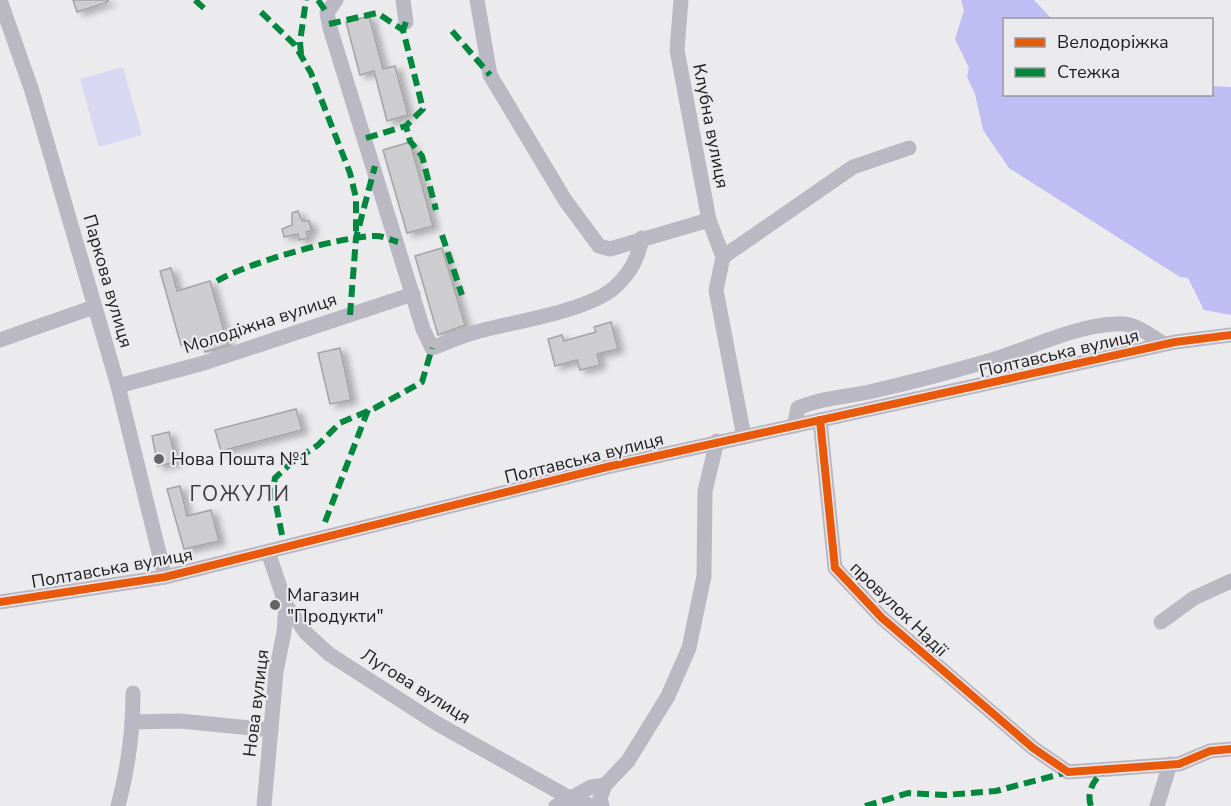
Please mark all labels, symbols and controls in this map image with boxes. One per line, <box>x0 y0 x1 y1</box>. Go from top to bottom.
legend <box>1003 18 1213 96</box>
text: Велодоріжка <box>1057 30 1169 54</box>
text: Стежка <box>1057 60 1120 84</box>
street label: Клубна вулиця <box>687 62 735 190</box>
street label: Паркова вулиця <box>77 211 139 351</box>
street label: Молодіжна вулиця <box>180 287 340 359</box>
street label: Полтавська вулиця <box>977 323 1141 383</box>
street label: Полтавська вулиця <box>502 427 666 489</box>
place label: Нова Пошта №1 <box>171 447 310 471</box>
marker: Нова Пошта №1 <box>152 452 166 466</box>
district label: ГОЖУЛИ <box>189 480 291 508</box>
street label: Полтавська вулиця <box>29 542 195 594</box>
street label: провулок Надії <box>845 556 954 662</box>
place label: Магазин "Продукти" <box>287 583 384 628</box>
marker: Магазин "Продукти" <box>268 598 282 612</box>
street label: Лугова вулиця <box>357 643 475 729</box>
street label: Нова вулиця <box>238 648 274 758</box>

